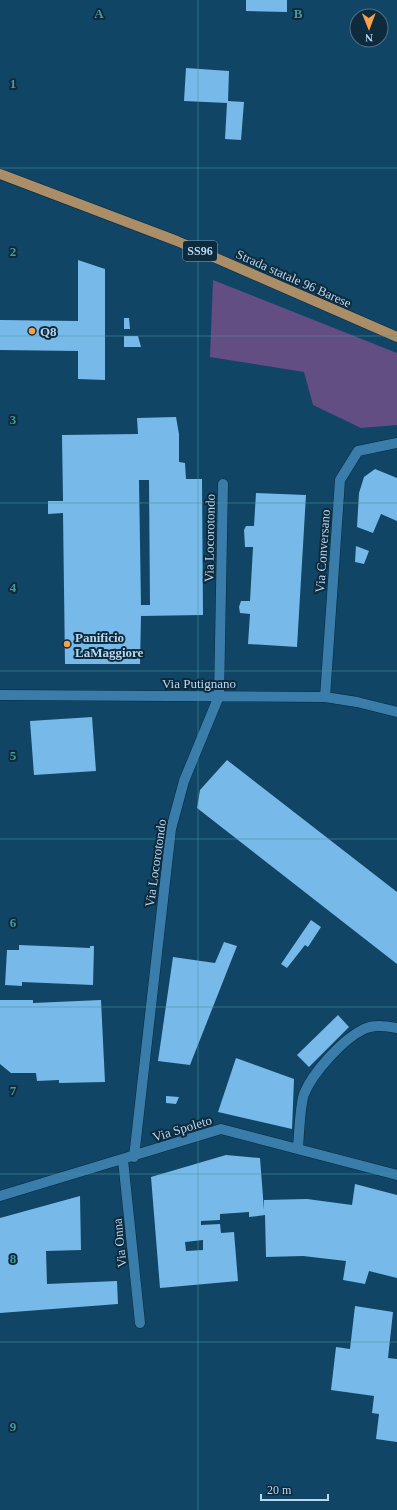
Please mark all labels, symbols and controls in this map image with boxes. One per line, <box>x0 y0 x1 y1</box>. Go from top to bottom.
text: A <box>94 6 104 21</box>
text: B <box>294 6 303 21</box>
north arrow <box>349 8 389 48</box>
text: N <box>365 32 373 44</box>
text: 1 <box>10 76 16 91</box>
road number: SS96 <box>183 241 217 261</box>
text: 2 <box>10 244 16 259</box>
street label: Strada statale 96 Barese <box>234 246 354 311</box>
place label: Q8 <box>40 324 57 339</box>
marker: Q8 <box>27 326 37 336</box>
text: 3 <box>10 412 17 427</box>
street label: Via Locorotondo <box>201 494 218 582</box>
street label: Via Conversano <box>312 509 333 593</box>
text: 4 <box>10 580 17 595</box>
place label: Panificio LaMaggiore <box>75 630 144 660</box>
marker: Panificio LaMaggiore <box>62 639 72 649</box>
street label: Via Putignano <box>162 676 236 691</box>
text: 5 <box>10 748 17 763</box>
street label: Via Locorotondo <box>142 818 169 908</box>
text: 6 <box>10 915 17 930</box>
text: 7 <box>10 1083 17 1098</box>
street label: Via Spoleto <box>151 1112 213 1145</box>
street label: Via Onna <box>109 1217 130 1268</box>
text: 8 <box>10 1251 17 1266</box>
text: 9 <box>10 1419 17 1434</box>
scale bar <box>261 1476 328 1502</box>
text: 20 m <box>267 1483 292 1497</box>

